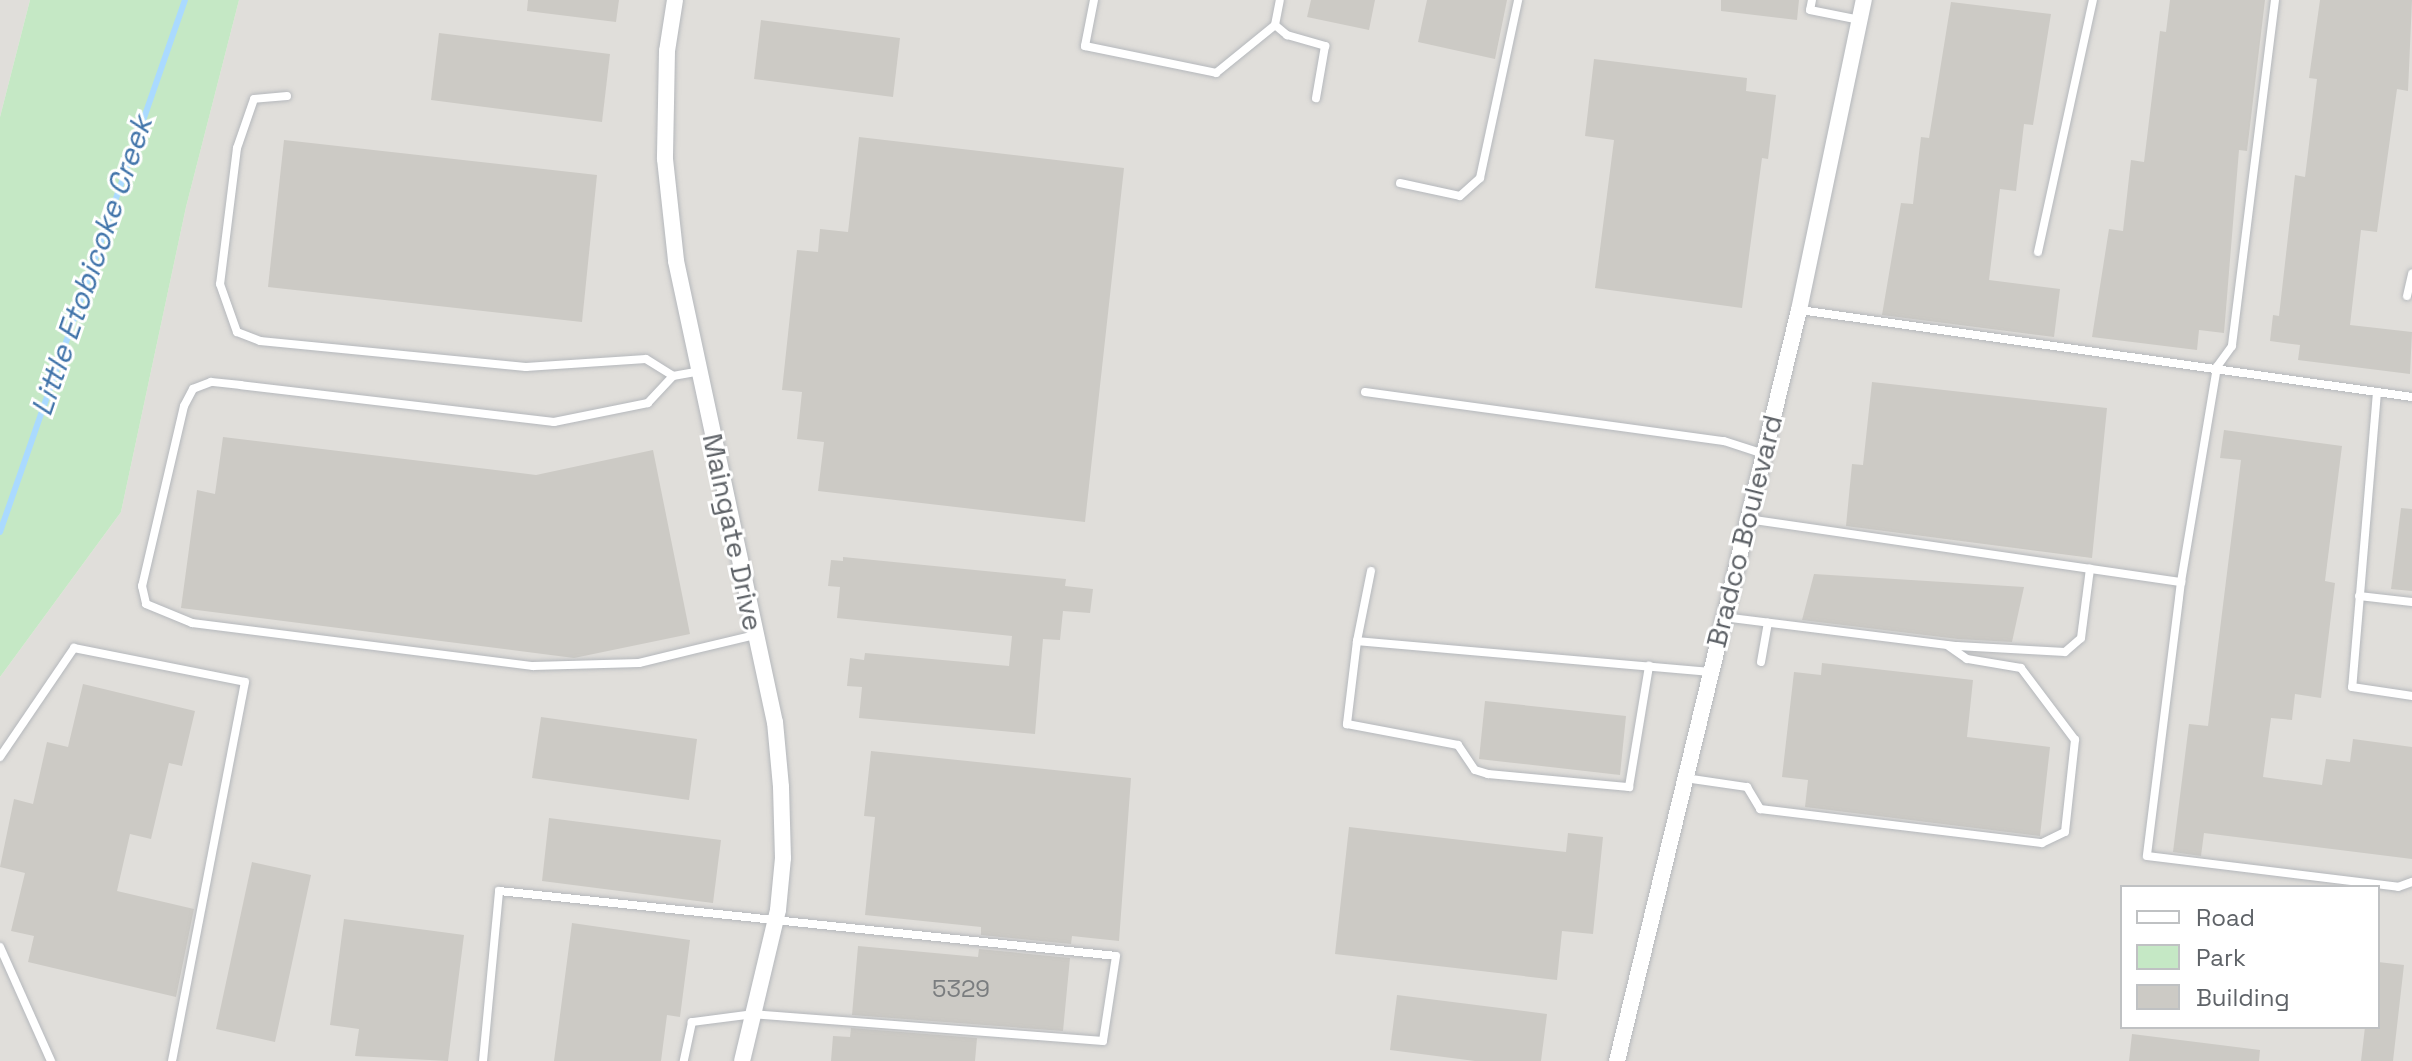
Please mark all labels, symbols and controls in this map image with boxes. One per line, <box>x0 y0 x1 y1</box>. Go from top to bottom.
water label: Little Etobicoke Creek <box>24 112 160 420</box>
street label: Bradco Boulevard <box>1699 411 1789 651</box>
street label: Maingate Drive <box>696 430 770 634</box>
legend <box>2120 885 2380 1029</box>
text: Road <box>2196 902 2255 933</box>
text: Park <box>2196 942 2246 973</box>
house number: 5329 <box>932 975 990 1003</box>
text: Building <box>2196 982 2290 1013</box>

